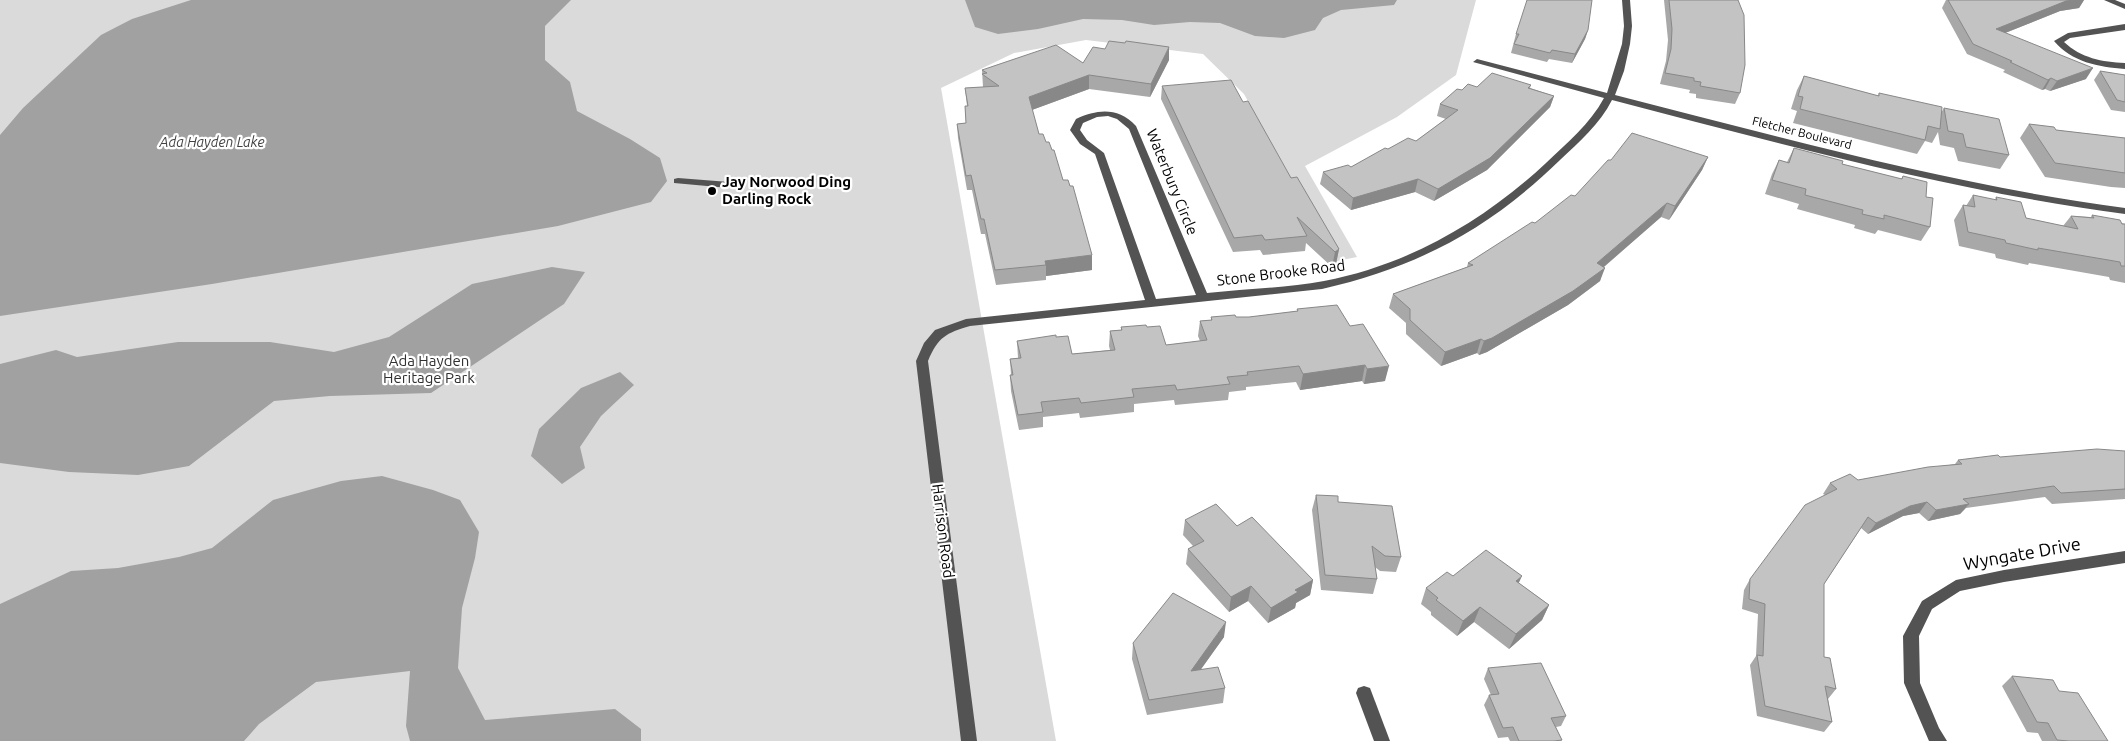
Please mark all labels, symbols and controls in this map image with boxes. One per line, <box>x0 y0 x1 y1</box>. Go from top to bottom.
street label: Fletcher Boulevard <box>1751 114 1853 151</box>
street label: Waterbury Circle <box>1143 126 1201 237</box>
water label: Ada Hayden Lake <box>159 134 264 150</box>
place label: Jay Norwood Ding Darling Rock <box>722 173 851 207</box>
marker: Jay Norwood Ding Darling Rock <box>706 185 718 197</box>
street label: Stone Brooke Road <box>1216 256 1346 289</box>
park label: Ada Hayden Heritage Park <box>383 352 475 386</box>
street label: Harrison Road <box>929 483 958 579</box>
street label: Wyngate Drive <box>1962 533 2082 573</box>

